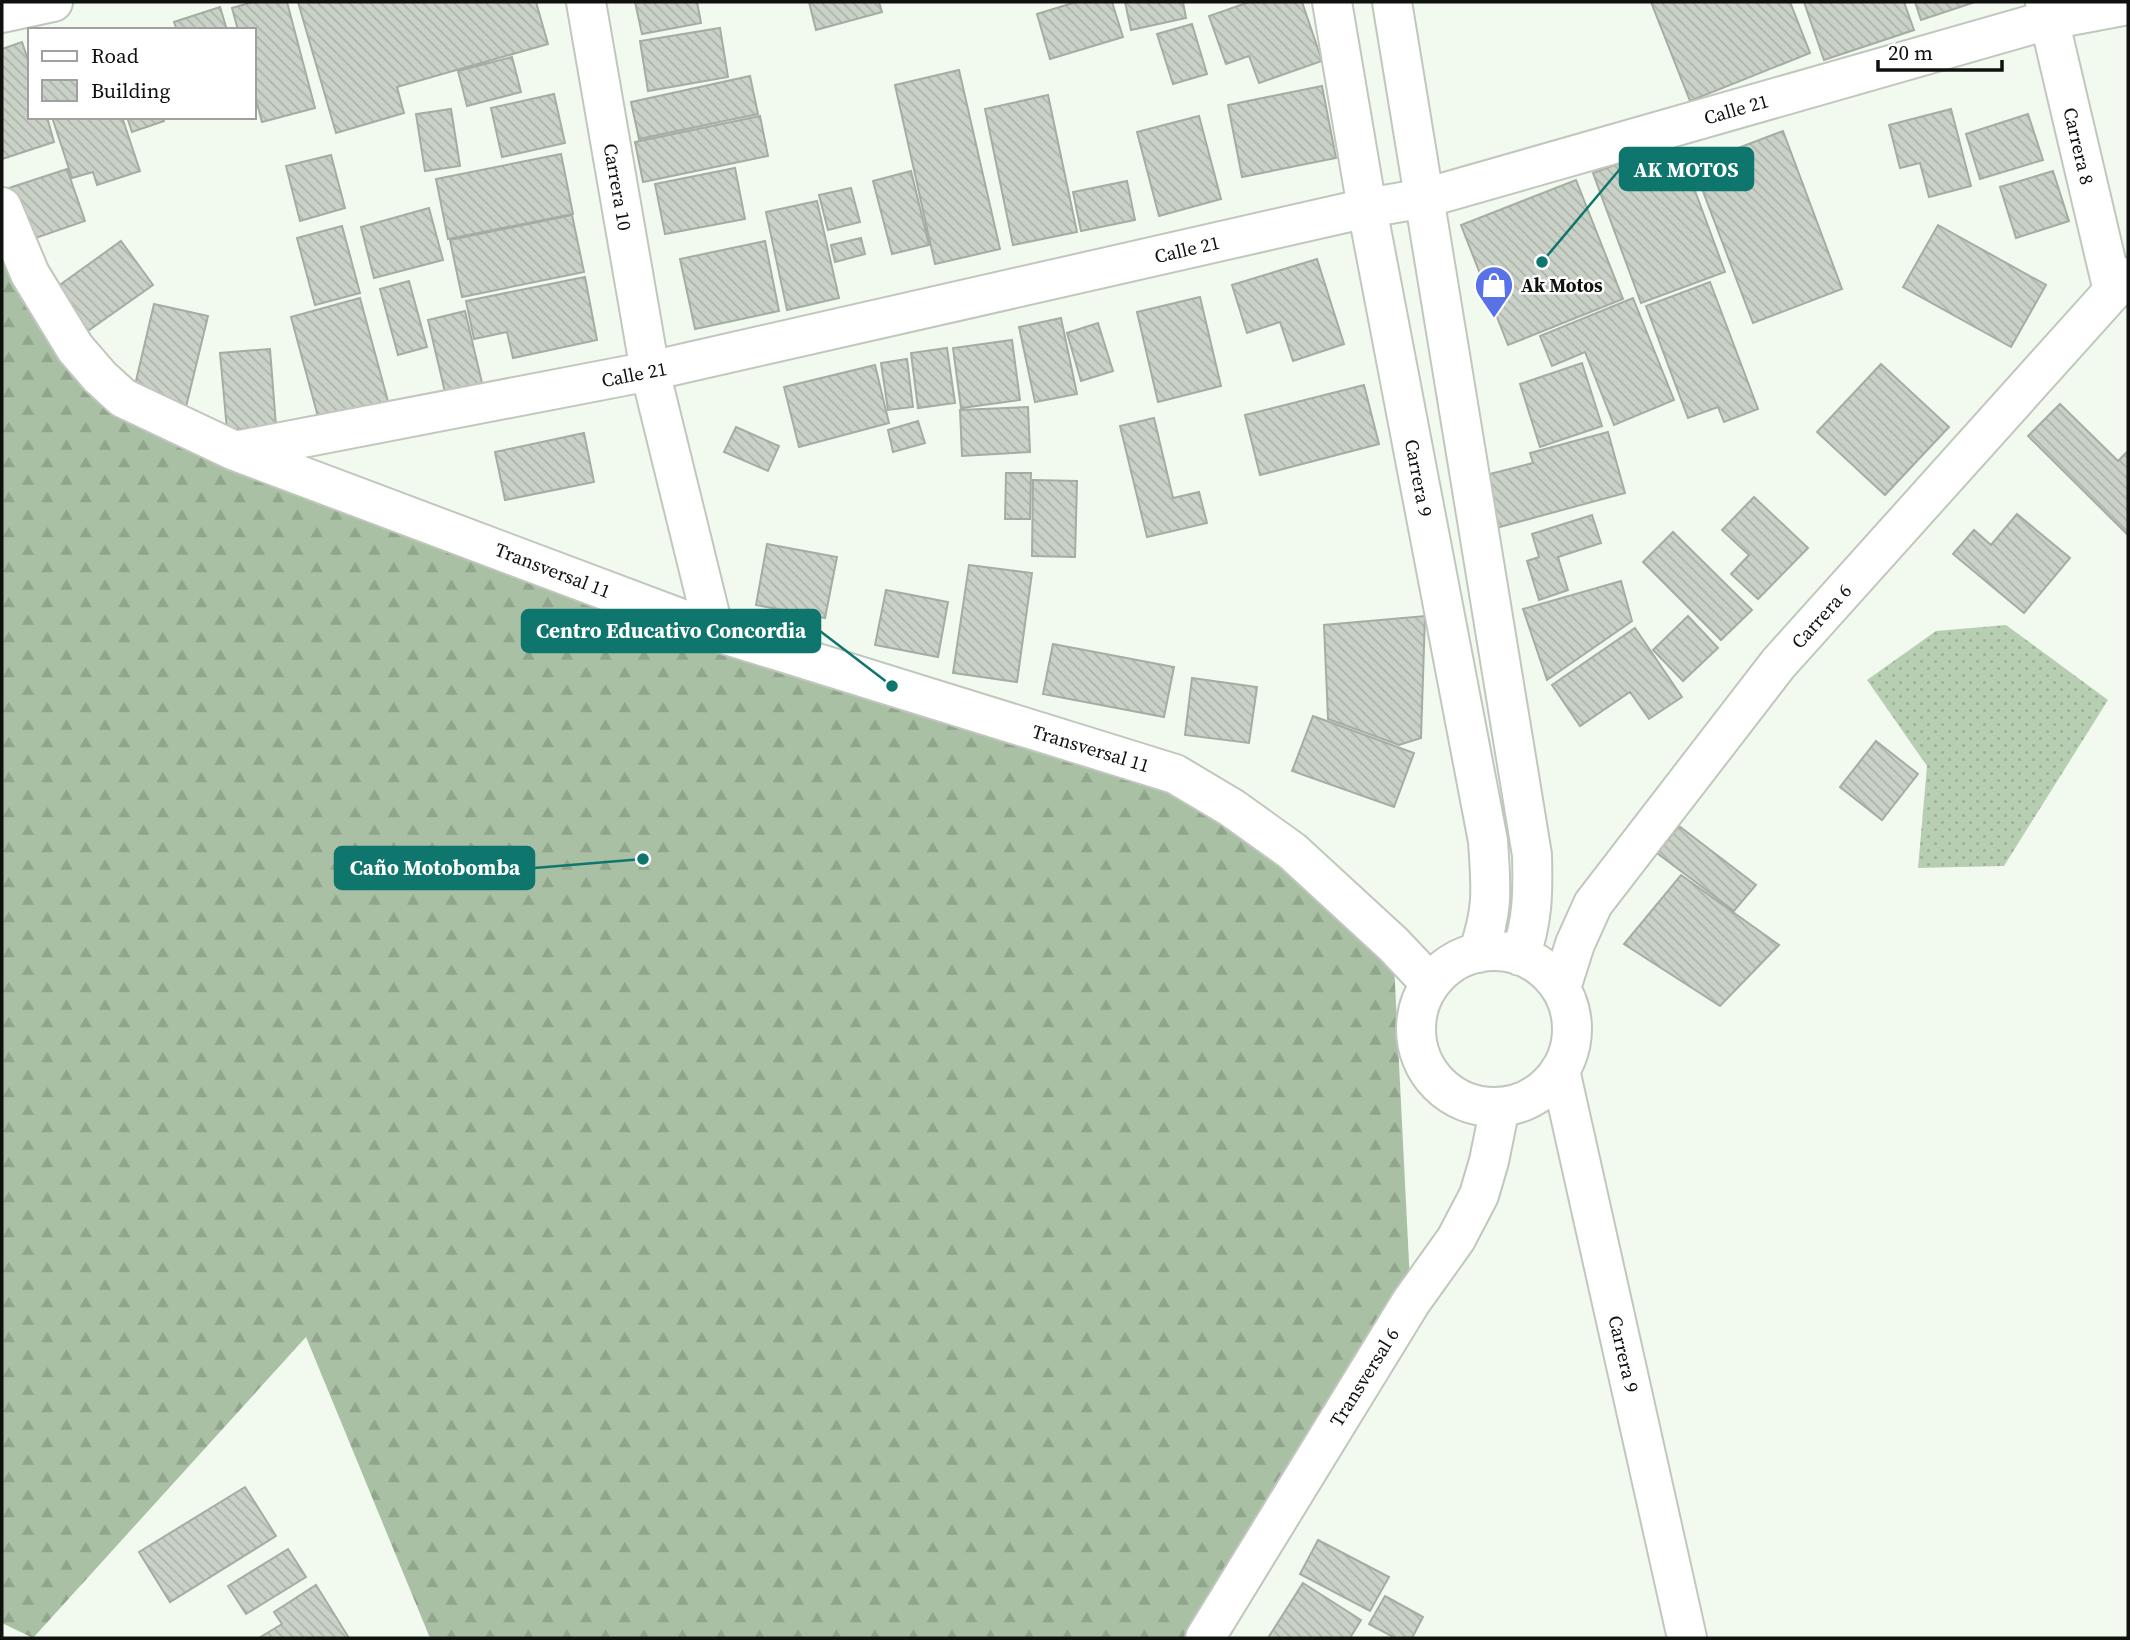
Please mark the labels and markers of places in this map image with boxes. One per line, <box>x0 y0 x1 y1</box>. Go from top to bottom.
callout: AK MOTOS <box>1620 148 1753 190</box>
shop icon: Ak Motos <box>1473 264 1515 319</box>
place label: Ak Motos <box>1521 272 1603 298</box>
callout: Centro Educativo Concordia <box>522 610 820 652</box>
callout: Caño Motobomba <box>335 847 534 889</box>

